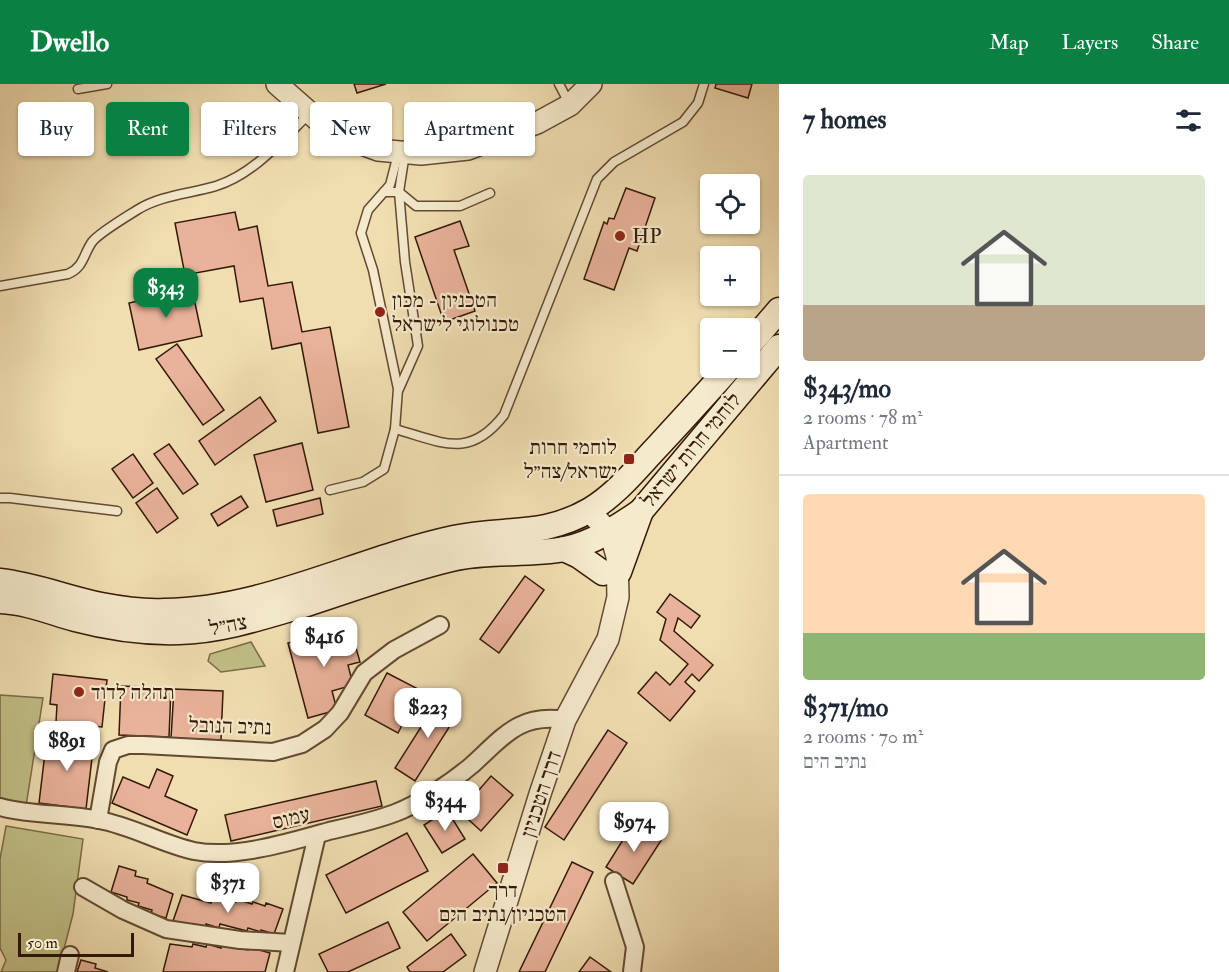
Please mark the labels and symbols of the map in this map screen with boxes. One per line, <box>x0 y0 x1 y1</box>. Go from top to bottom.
place label: HP <box>632 223 662 250</box>
marker: HP <box>613 229 627 243</box>
pin: $343 <box>130 268 202 319</box>
place label: הטכניון - מכון טכנולוגי לישראל <box>392 287 519 338</box>
marker: הטכניון - מכון טכנולוגי לישראל <box>373 305 387 319</box>
street label: לוחמי חרות ישראל <box>635 387 747 513</box>
place label: לוחמי חרות ישראל/צה״ל <box>523 434 617 485</box>
marker: לוחמי חרות ישראל/צה״ל <box>622 452 636 466</box>
street label: צה״ל <box>207 609 249 642</box>
pin: $416 <box>288 617 360 668</box>
place label: תהלה לדוד <box>91 679 175 706</box>
marker: תהלה לדוד <box>72 685 86 699</box>
pin: $223 <box>392 688 464 739</box>
street label: נתיב הנובל <box>188 712 272 741</box>
pin: $891 <box>31 721 103 772</box>
street label: דרך הטכניון <box>515 747 568 841</box>
pin: $344 <box>409 781 481 832</box>
street label: עמוס <box>270 801 313 836</box>
pin: $974 <box>598 802 670 853</box>
marker: דרך הטכניון/נתיב הים <box>496 861 510 875</box>
pin: $371 <box>192 863 264 914</box>
place label: דרך הטכניון/נתיב הים <box>439 877 567 928</box>
scale bar <box>18 930 134 958</box>

